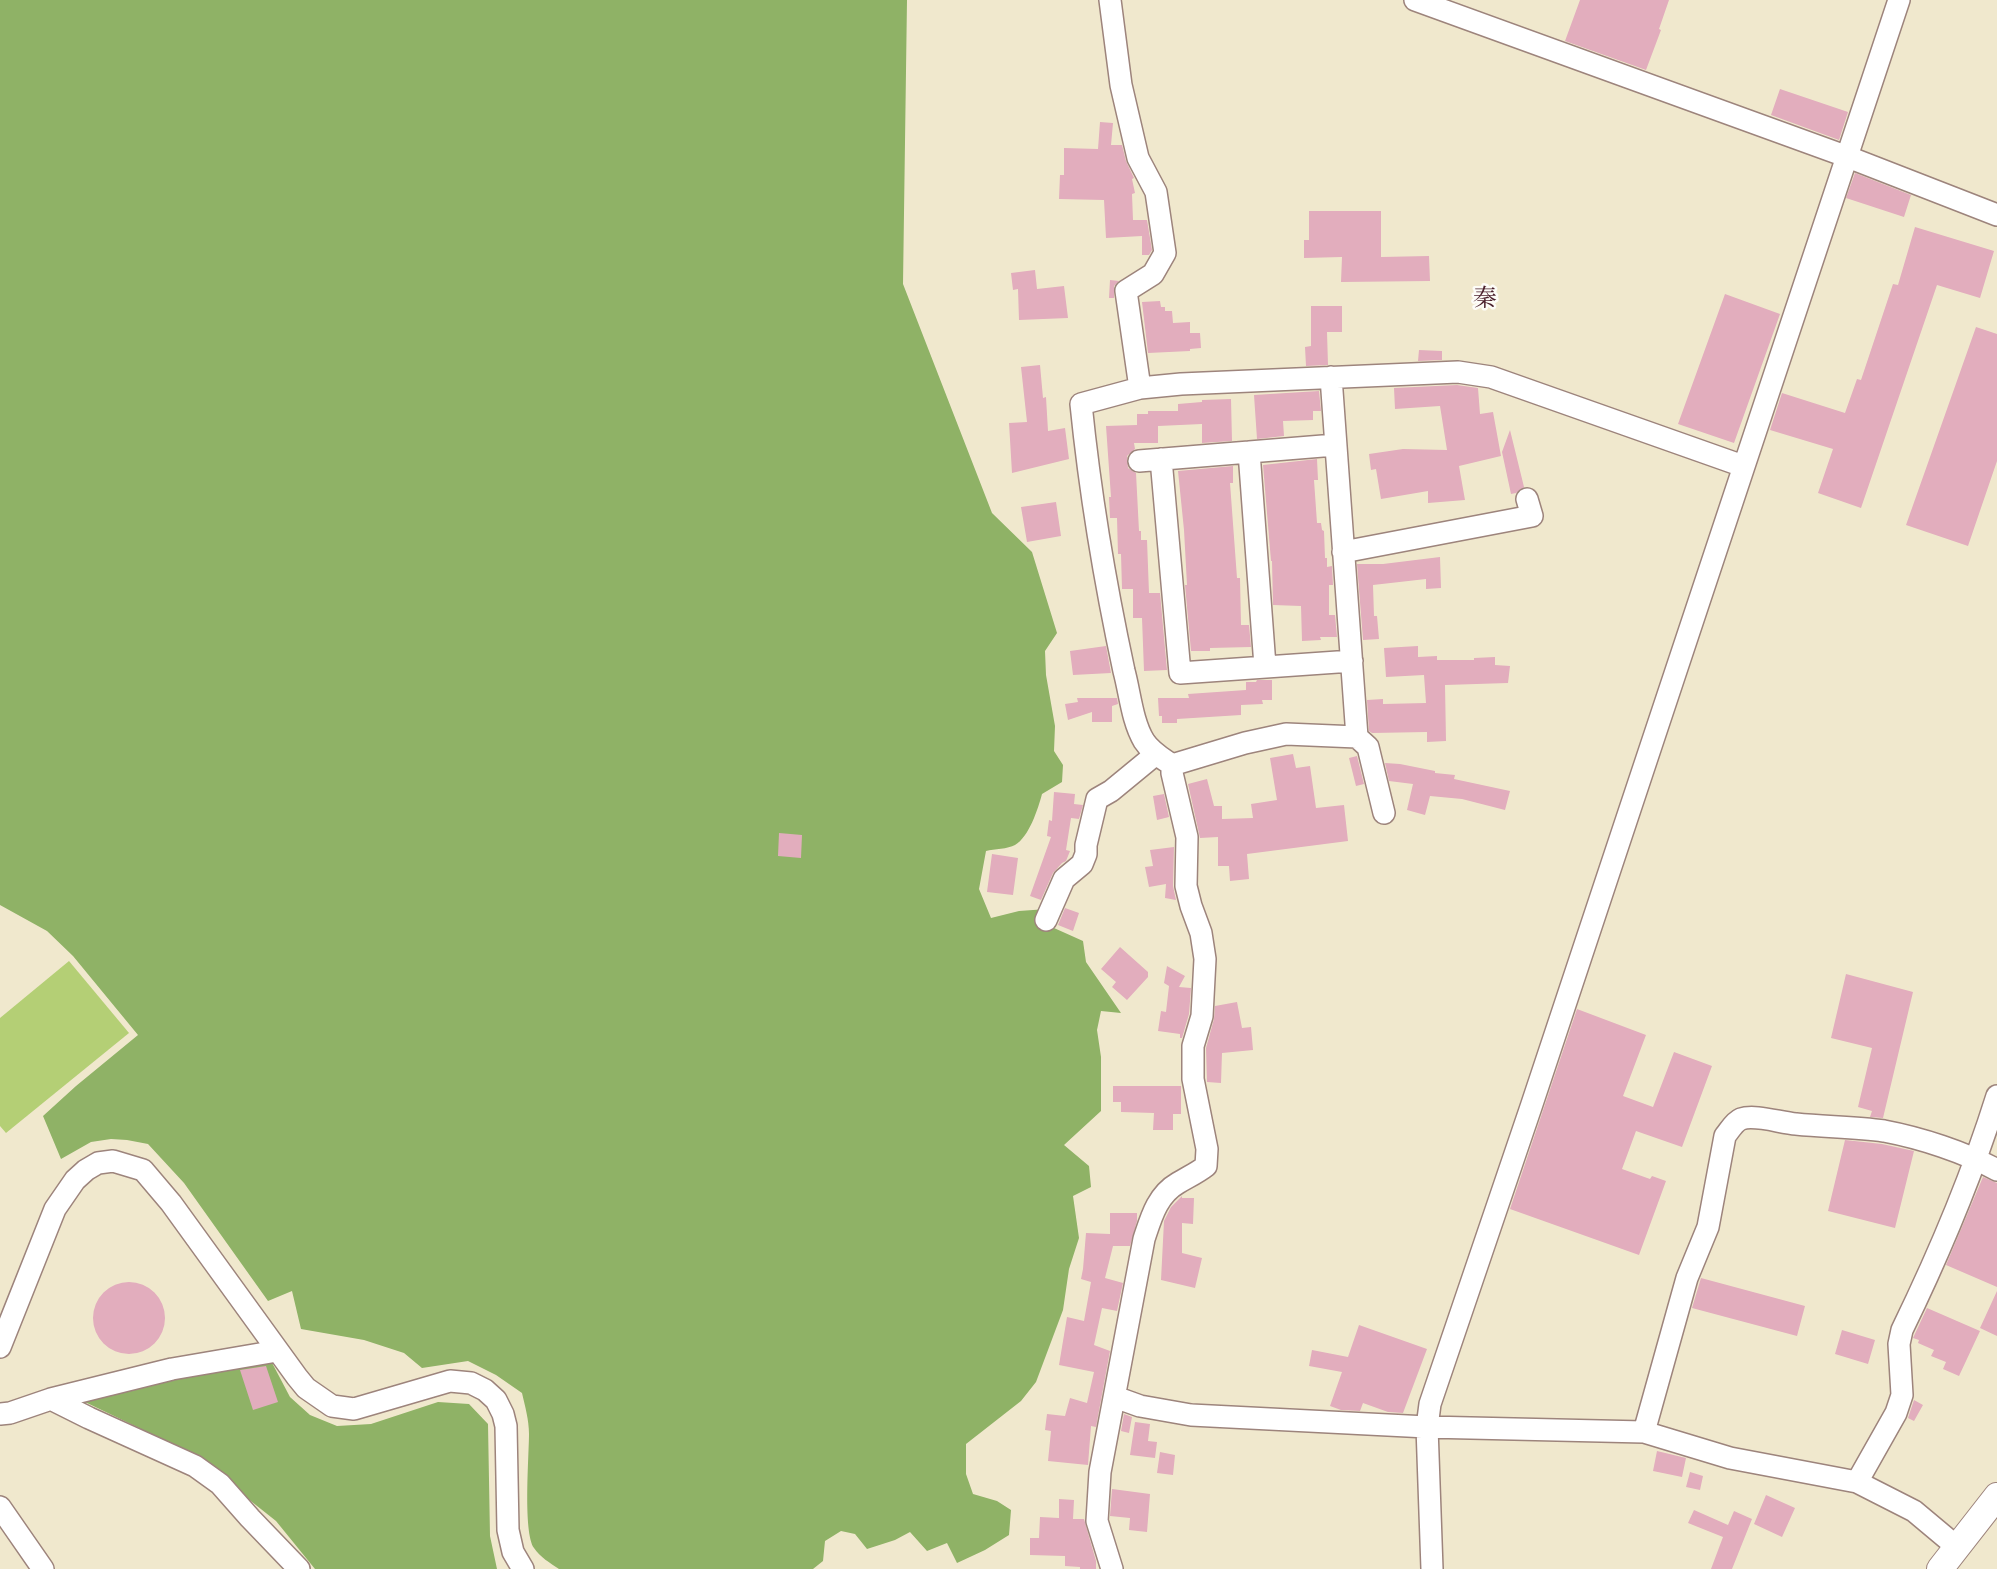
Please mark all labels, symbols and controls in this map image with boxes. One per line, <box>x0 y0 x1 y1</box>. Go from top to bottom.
district label: 秦 <box>1473 286 1497 314</box>

